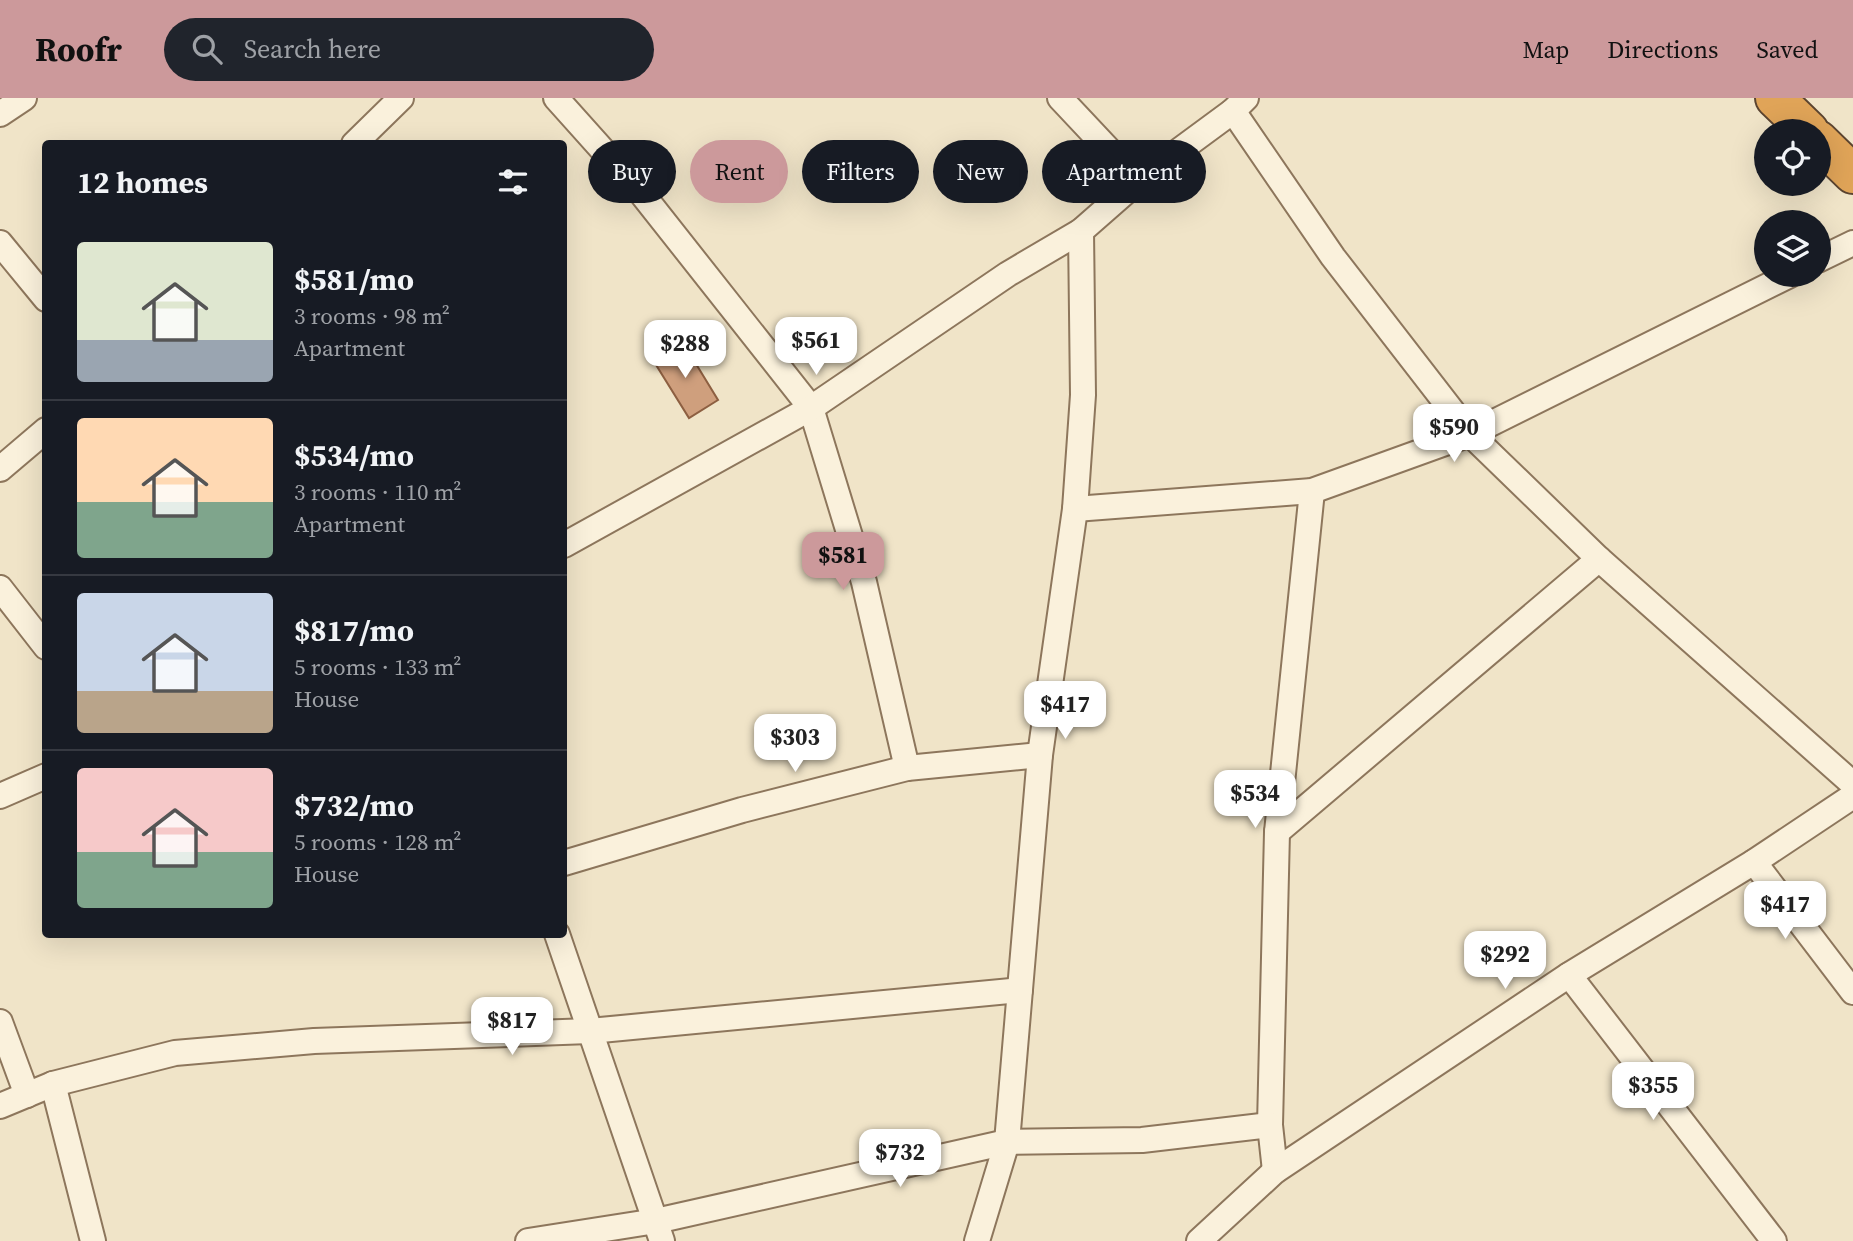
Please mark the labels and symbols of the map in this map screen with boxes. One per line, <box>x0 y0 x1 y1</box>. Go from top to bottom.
pin: $561 <box>775 317 857 377</box>
pin: $288 <box>644 320 726 380</box>
pin: $590 <box>1413 404 1495 464</box>
pin: $581 <box>802 532 884 592</box>
pin: $417 <box>1024 682 1106 741</box>
pin: $303 <box>754 714 836 774</box>
pin: $534 <box>1214 770 1296 830</box>
pin: $417 <box>1744 882 1826 941</box>
pin: $292 <box>1464 932 1546 991</box>
pin: $817 <box>471 998 553 1057</box>
pin: $355 <box>1612 1062 1694 1122</box>
pin: $732 <box>859 1130 941 1189</box>

